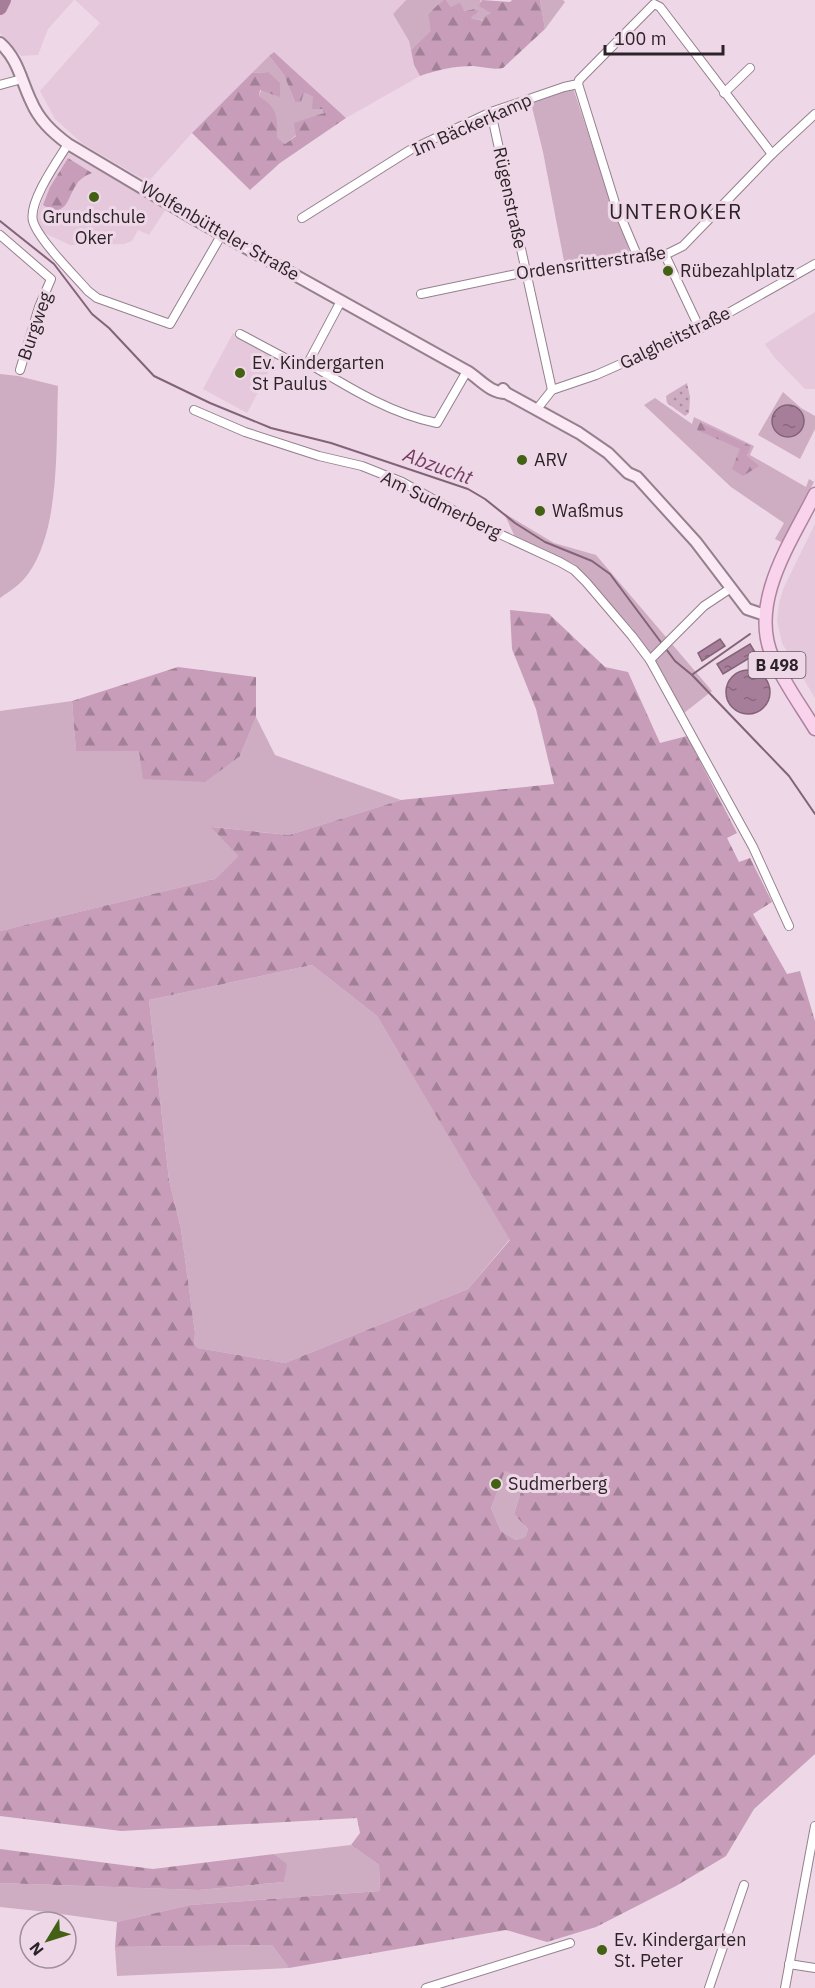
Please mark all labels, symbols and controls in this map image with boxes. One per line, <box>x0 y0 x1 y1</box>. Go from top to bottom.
scale bar <box>605 18 724 56</box>
text: 100 m <box>614 27 666 50</box>
street label: Im Bäckerkamp <box>408 88 535 161</box>
street label: Rügenstraße <box>488 145 533 251</box>
street label: Wolfenbütteler Straße <box>137 176 304 285</box>
marker: Grundschule Oker <box>87 190 101 204</box>
district label: UNTEROKER <box>609 197 743 225</box>
place label: Grundschule Oker <box>42 205 146 249</box>
street label: Ordensritterstraße <box>515 241 667 284</box>
place label: Rübezahlplatz <box>680 259 795 282</box>
marker: Rübezahlplatz <box>661 264 675 278</box>
street label: Burgweg <box>12 288 57 363</box>
street label: Galgheitstraße <box>616 301 734 374</box>
place label: Ev. Kindergarten St Paulus <box>252 351 384 395</box>
marker: Ev. Kindergarten St Paulus <box>233 366 247 380</box>
water label: Abzucht <box>399 440 477 491</box>
place label: ARV <box>534 448 568 471</box>
marker: ARV <box>515 453 529 467</box>
street label: Am Sudmerberg <box>377 466 506 544</box>
place label: Waßmus <box>552 499 624 522</box>
marker: Waßmus <box>533 504 547 518</box>
road number: B 498 <box>748 652 806 678</box>
place label: Sudmerberg <box>508 1472 608 1495</box>
marker: Sudmerberg <box>489 1477 503 1491</box>
north arrow <box>18 1910 78 1970</box>
place label: Ev. Kindergarten St. Peter <box>614 1928 746 1972</box>
text: N <box>25 1939 48 1960</box>
marker: Ev. Kindergarten St. Peter <box>595 1943 609 1957</box>

